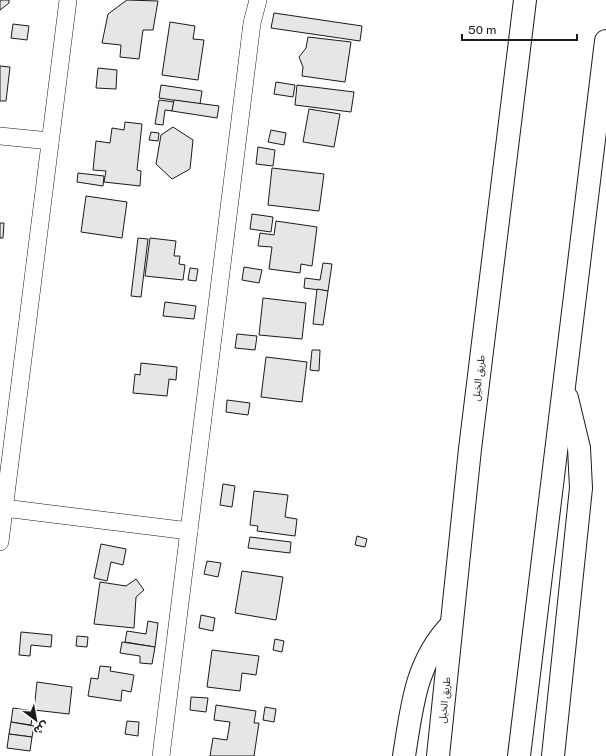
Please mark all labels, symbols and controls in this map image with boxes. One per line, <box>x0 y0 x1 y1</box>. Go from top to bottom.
scale bar <box>462 16 577 42</box>
text: 50 m <box>468 23 496 37</box>
street label: طريق الخيل <box>469 354 488 402</box>
street label: طريق الخيل <box>436 676 453 724</box>
north arrow <box>16 700 56 740</box>
text: ش <box>31 719 51 738</box>

